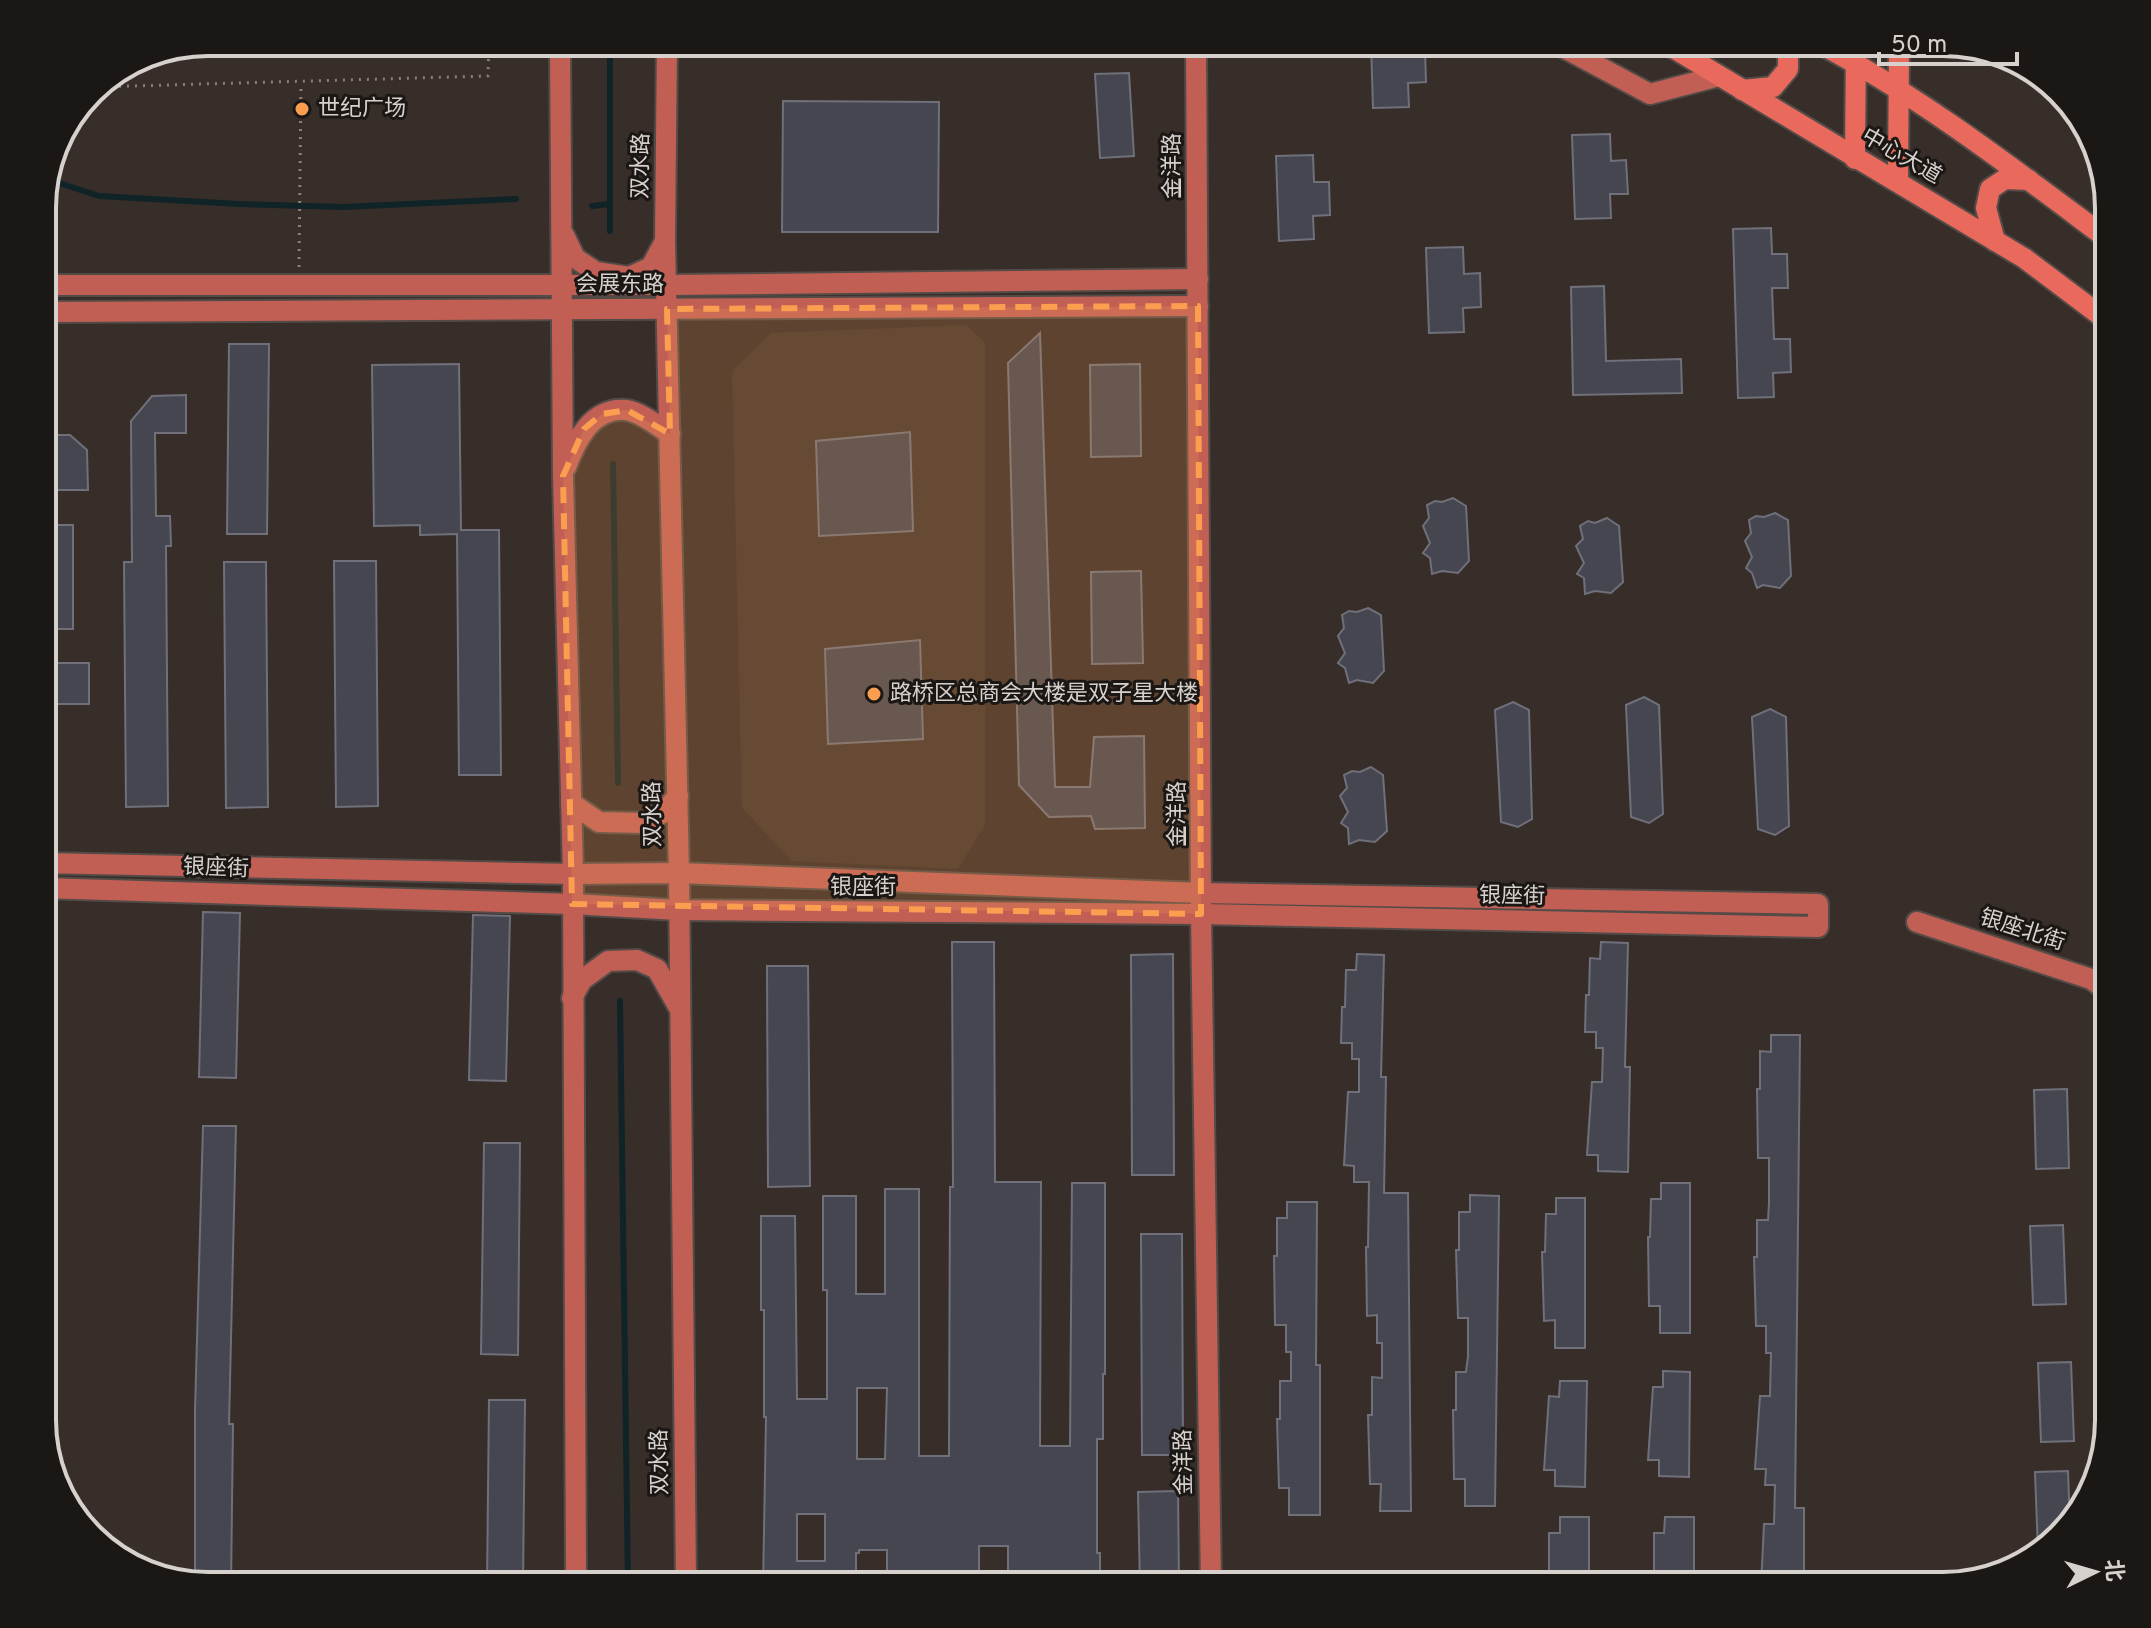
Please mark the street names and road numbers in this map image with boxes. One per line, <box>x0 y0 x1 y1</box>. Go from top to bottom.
street label: 中心大道 <box>1856 123 1946 191</box>
street label: 双水路 <box>628 133 656 199</box>
street label: 金洋路 <box>1160 133 1187 199</box>
street label: 会展东路 <box>576 272 664 299</box>
street label: 双水路 <box>640 781 668 847</box>
street label: 金洋路 <box>1165 781 1192 847</box>
street label: 银座街 <box>183 854 249 884</box>
street label: 银座街 <box>830 875 896 902</box>
street label: 银座街 <box>1479 883 1545 911</box>
street label: 银座北街 <box>1976 905 2068 957</box>
street label: 双水路 <box>647 1429 675 1495</box>
street label: 金洋路 <box>1171 1429 1199 1495</box>

